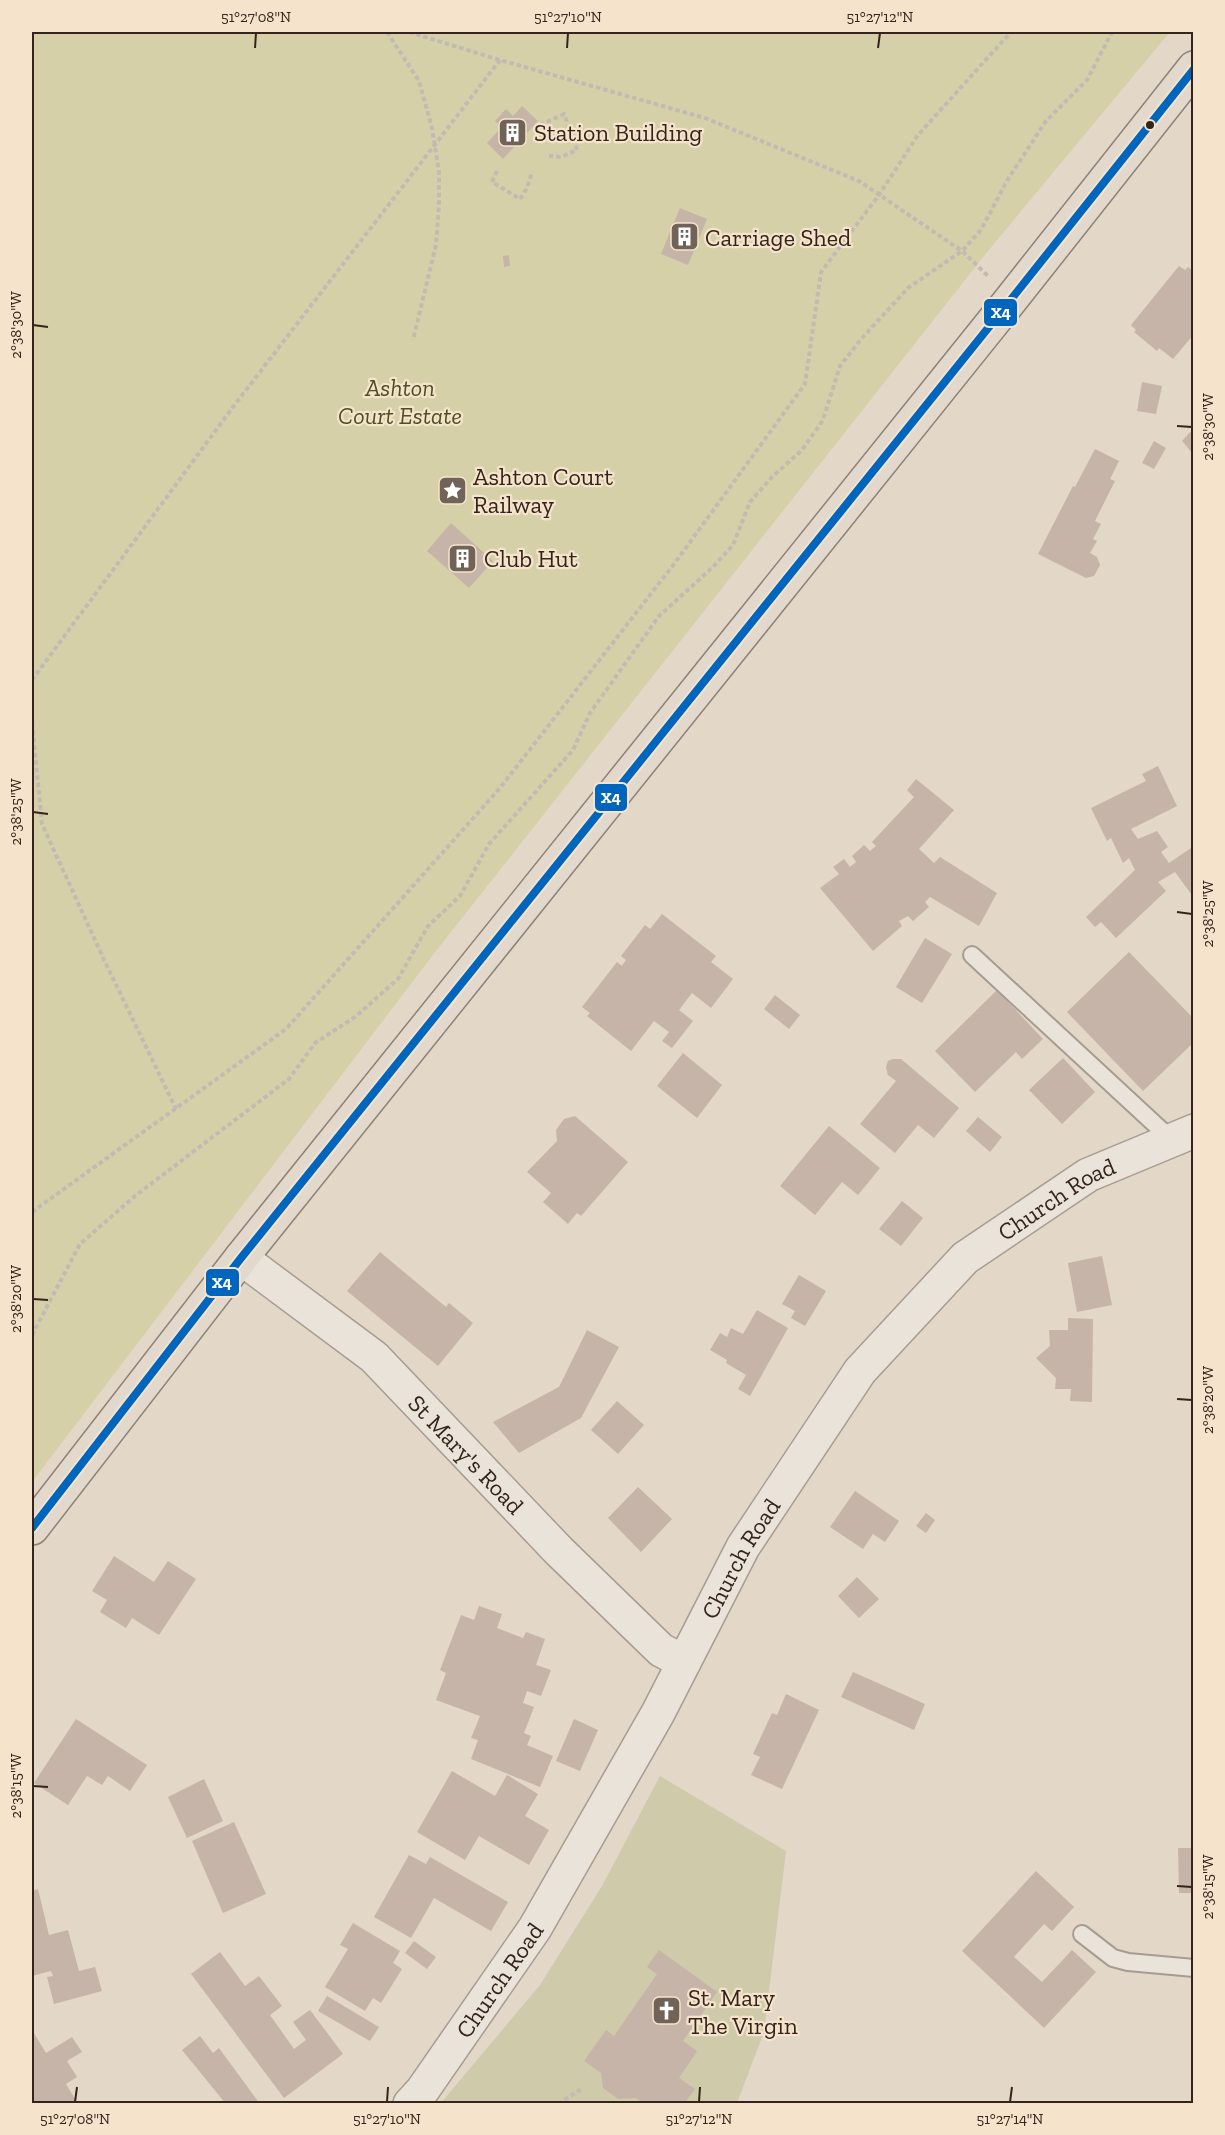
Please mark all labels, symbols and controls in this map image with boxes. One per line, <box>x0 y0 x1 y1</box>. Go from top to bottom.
text: 51°27'08"N <box>221 8 291 26</box>
text: 51°27'10"N <box>534 8 602 26</box>
text: 51°27'12"N <box>847 8 913 26</box>
building icon: Station Building <box>497 116 529 148</box>
place label: Station Building <box>534 118 702 147</box>
unlabelled marker <box>1144 119 1156 131</box>
building icon: Carriage Shed <box>668 221 700 253</box>
place label: Carriage Shed <box>705 223 851 252</box>
text: 2°38'30"W <box>7 291 25 359</box>
line badge: X4 <box>983 298 1018 327</box>
text: X4 <box>991 303 1011 322</box>
park label: Ashton Court Estate <box>338 373 462 430</box>
text: 2°38'30"W <box>1199 393 1217 461</box>
place label: Ashton Court Railway <box>473 462 613 519</box>
place icon: Ashton Court Railway <box>436 474 468 506</box>
building icon: Club Hut <box>447 542 479 574</box>
place label: Club Hut <box>484 544 578 573</box>
text: 2°38'25"W <box>7 779 25 845</box>
line badge: X4 <box>594 783 628 812</box>
text: X4 <box>601 788 621 807</box>
text: 2°38'25"W <box>1199 881 1217 947</box>
street label: Church Road <box>992 1151 1119 1246</box>
text: 2°38'20"W <box>7 1265 25 1333</box>
line badge: X4 <box>205 1268 240 1297</box>
text: X4 <box>212 1273 232 1292</box>
text: 2°38'20"W <box>1199 1366 1217 1434</box>
street label: St Mary's Road <box>403 1388 530 1520</box>
street label: Church Road <box>694 1493 786 1623</box>
text: 2°38'15"W <box>7 1754 25 1818</box>
text: 2°38'15"W <box>1199 1855 1217 1919</box>
street label: Church Road <box>449 1917 549 2043</box>
place label: St. Mary The Virgin <box>688 1983 798 2040</box>
church icon: St. Mary The Virgin <box>651 1995 683 2027</box>
text: 51°27'08"N <box>40 2110 110 2128</box>
text: 51°27'10"N <box>353 2110 421 2128</box>
text: 51°27'12"N <box>666 2110 732 2128</box>
text: 51°27'14"N <box>977 2110 1043 2128</box>

